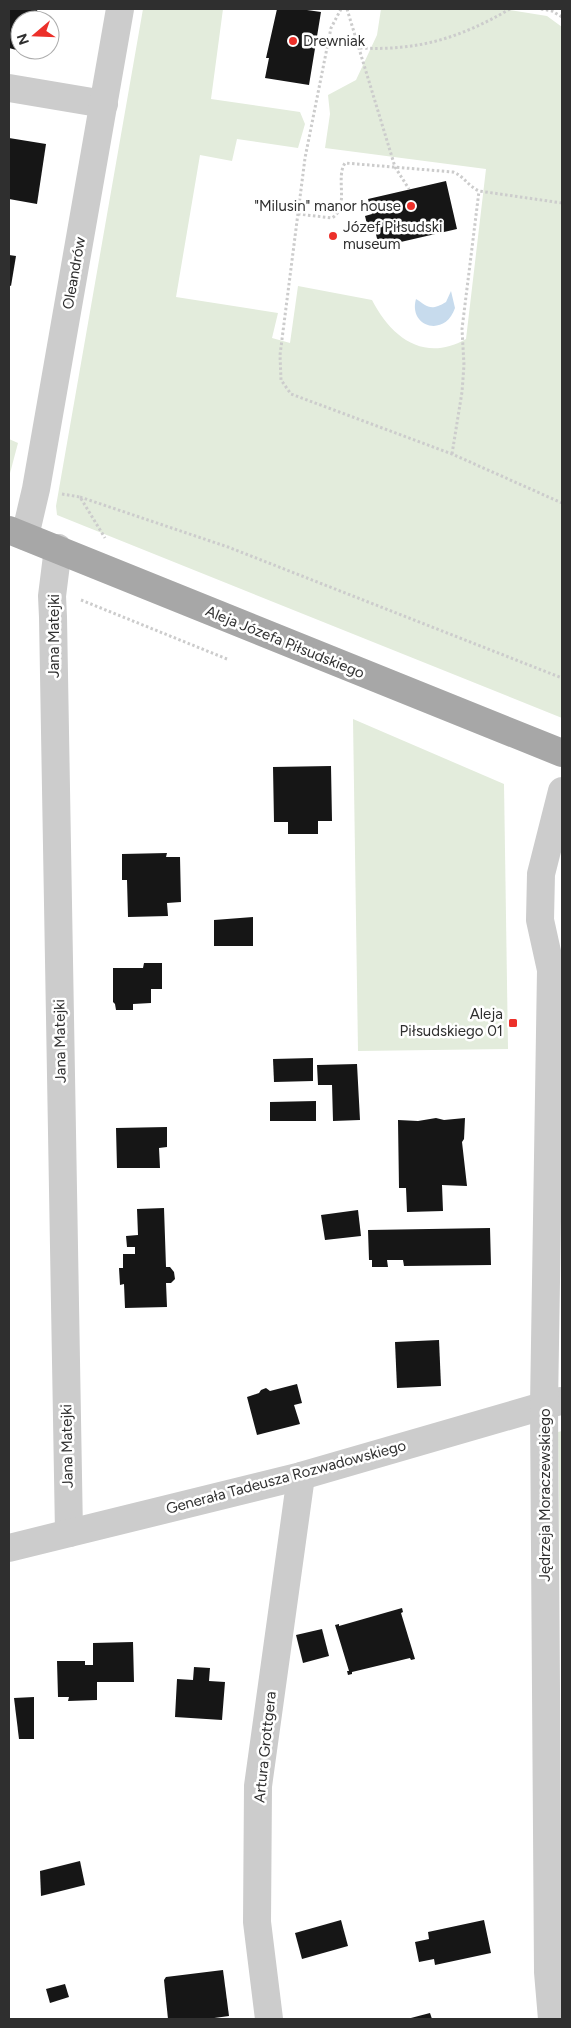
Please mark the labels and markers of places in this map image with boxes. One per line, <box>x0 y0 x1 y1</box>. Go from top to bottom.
place label: Drewniak <box>303 32 366 50</box>
marker: Drewniak <box>287 35 299 47</box>
place label: "Milusin" manor house <box>254 197 401 215</box>
marker: "Milusin" manor house <box>405 200 417 212</box>
place label: Józef Piłsudski museum <box>343 218 443 253</box>
marker: Józef Piłsudski museum <box>327 230 339 242</box>
place label: Aleja Piłsudskiego 01 <box>399 1005 503 1040</box>
marker: Aleja Piłsudskiego 01 <box>507 1017 519 1029</box>

